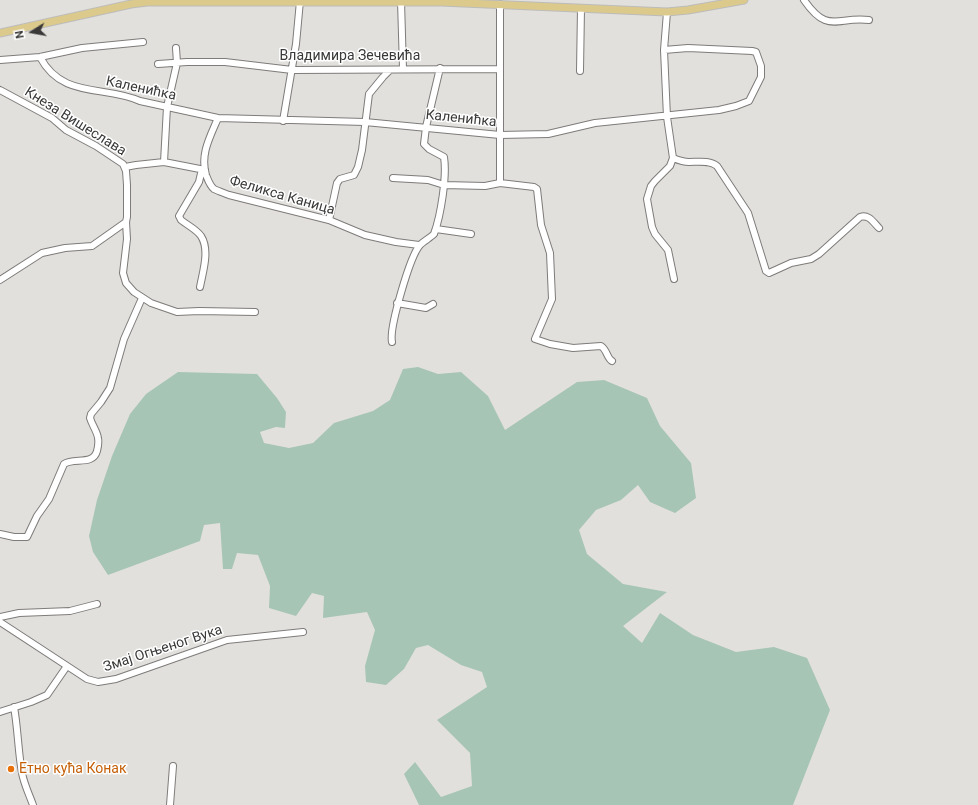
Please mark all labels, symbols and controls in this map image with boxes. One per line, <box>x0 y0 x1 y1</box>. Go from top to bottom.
north arrow <box>12 12 52 52</box>
text: N <box>13 29 27 39</box>
street label: Владимира Зечевића <box>280 48 420 64</box>
street label: Каленићка <box>104 73 178 105</box>
street label: Кнеза Вишеслава <box>21 84 129 160</box>
street label: Каленићка <box>425 107 497 131</box>
street label: Феликса Каница <box>227 173 337 219</box>
street label: Змај Огњеног Вука <box>101 622 225 676</box>
place label: Етно кућа Конак <box>19 761 126 777</box>
marker: Етно кућа Конак <box>6 764 16 774</box>

